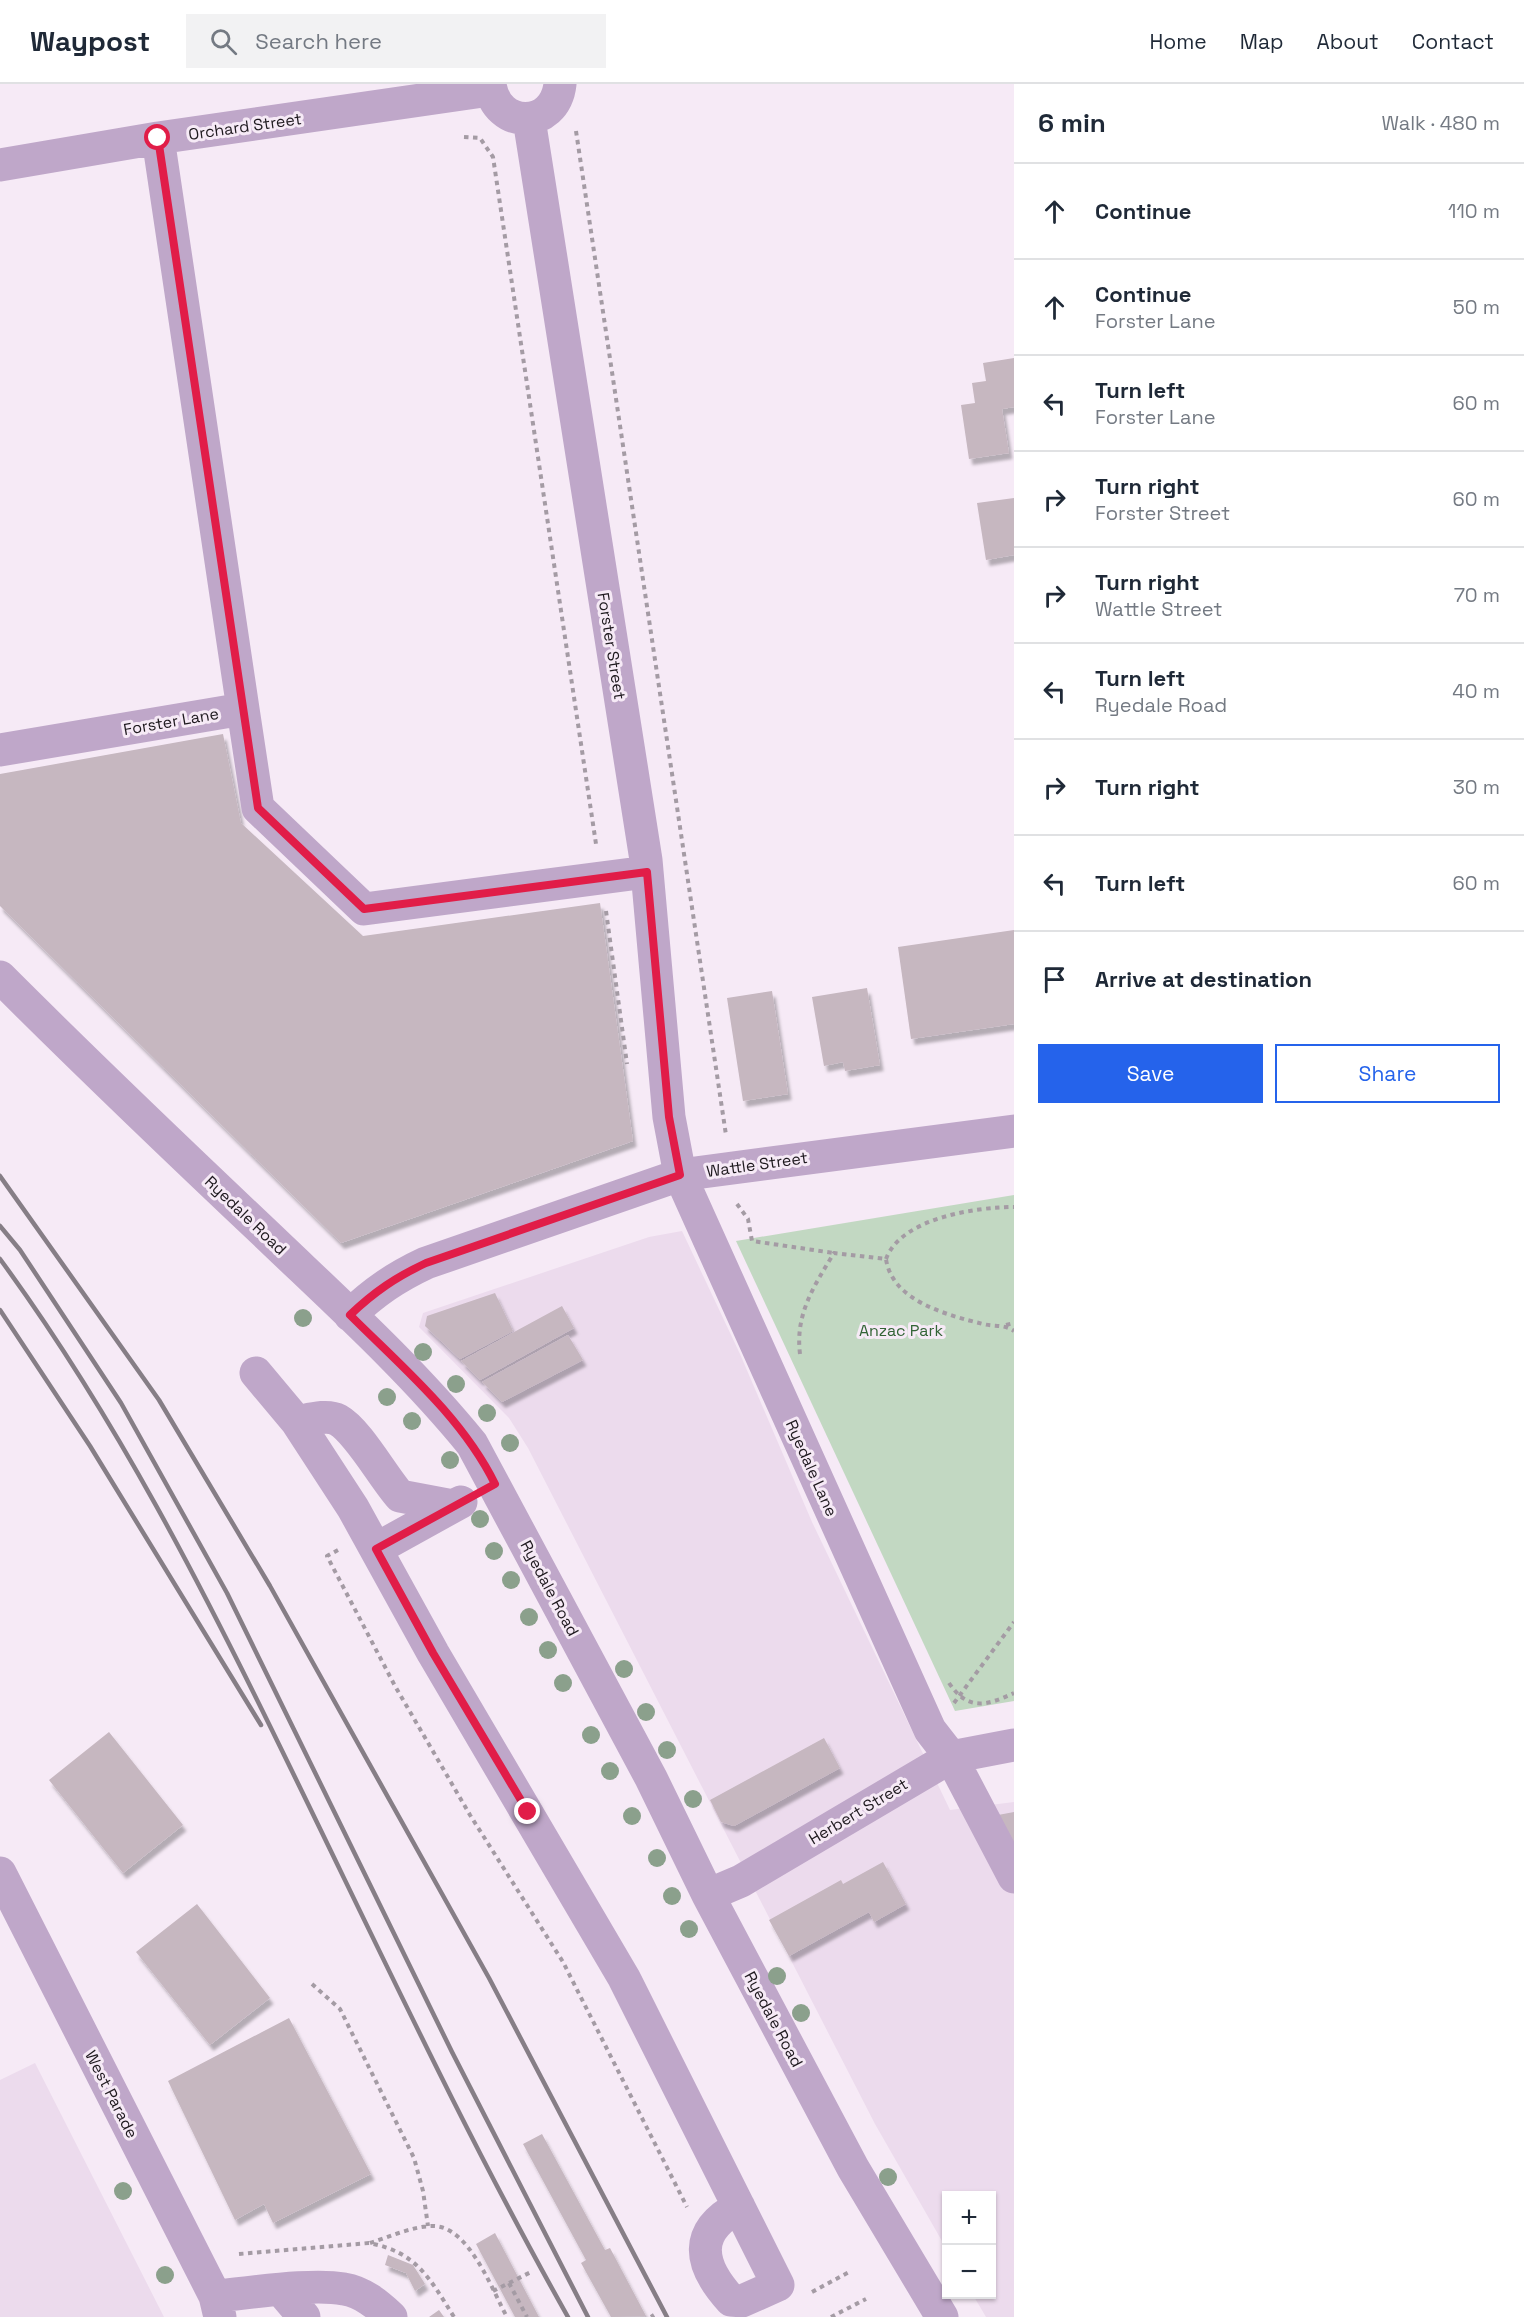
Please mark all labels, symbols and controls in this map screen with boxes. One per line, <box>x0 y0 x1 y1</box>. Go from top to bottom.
search box <box>186 14 606 68</box>
text: Waypost <box>30 23 150 59</box>
icon: search <box>207 25 240 58</box>
text: Search here <box>255 27 382 55</box>
text: Home <box>1149 28 1207 55</box>
text: Map <box>1240 28 1284 55</box>
text: About <box>1317 28 1379 55</box>
text: Contact <box>1412 28 1494 55</box>
text: 6 min <box>1038 106 1106 140</box>
street label: Orchard Street <box>187 108 303 145</box>
text: Walk · 480 m <box>1381 110 1500 136</box>
route start <box>144 124 170 150</box>
icon: ahead <box>1038 195 1071 228</box>
text: Continue <box>1095 197 1191 225</box>
text: 110 m <box>1448 198 1500 224</box>
text: Continue <box>1095 280 1191 308</box>
icon: ahead <box>1038 291 1071 324</box>
text: 50 m <box>1453 294 1500 320</box>
text: Forster Lane <box>1095 308 1216 334</box>
text: Turn left <box>1095 376 1185 404</box>
icon: left <box>1038 387 1071 420</box>
text: 60 m <box>1453 390 1500 416</box>
text: Forster Lane <box>1095 404 1216 430</box>
text: Turn right <box>1095 472 1200 500</box>
icon: right <box>1038 483 1071 516</box>
text: 60 m <box>1453 486 1500 512</box>
text: Forster Street <box>1095 500 1230 526</box>
text: Turn right <box>1095 568 1200 596</box>
icon: right <box>1038 579 1071 612</box>
text: 70 m <box>1454 582 1500 608</box>
street label: Forster Street <box>593 591 630 701</box>
text: Wattle Street <box>1095 596 1222 622</box>
text: Turn left <box>1095 664 1185 692</box>
icon: left <box>1038 675 1071 708</box>
text: 40 m <box>1452 678 1500 704</box>
text: Ryedale Road <box>1095 692 1227 718</box>
street label: Forster Lane <box>122 703 220 740</box>
icon: right <box>1038 771 1071 804</box>
text: Turn right <box>1095 773 1200 801</box>
text: 30 m <box>1453 774 1500 800</box>
icon: left <box>1038 867 1071 900</box>
text: Turn left <box>1095 869 1185 897</box>
text: 60 m <box>1453 870 1500 896</box>
icon: arrive <box>1038 963 1071 996</box>
text: Arrive at destination <box>1095 965 1312 993</box>
button: Save <box>1038 1044 1263 1103</box>
button: Share <box>1275 1044 1500 1103</box>
street label: Wattle Street <box>705 1147 809 1182</box>
street label: Ryedale Road <box>200 1171 291 1260</box>
park label: Anzac Park <box>859 1320 943 1341</box>
street label: Ryedale Lane <box>781 1417 842 1520</box>
street label: Ryedale Road <box>515 1537 584 1640</box>
street label: Herbert Street <box>805 1774 912 1849</box>
route end <box>514 1798 540 1824</box>
street label: Ryedale Road <box>739 1968 808 2071</box>
street label: West Parade <box>80 2047 143 2142</box>
map controls <box>942 2191 996 2299</box>
button: + <box>942 2191 996 2245</box>
button: − <box>942 2245 996 2299</box>

